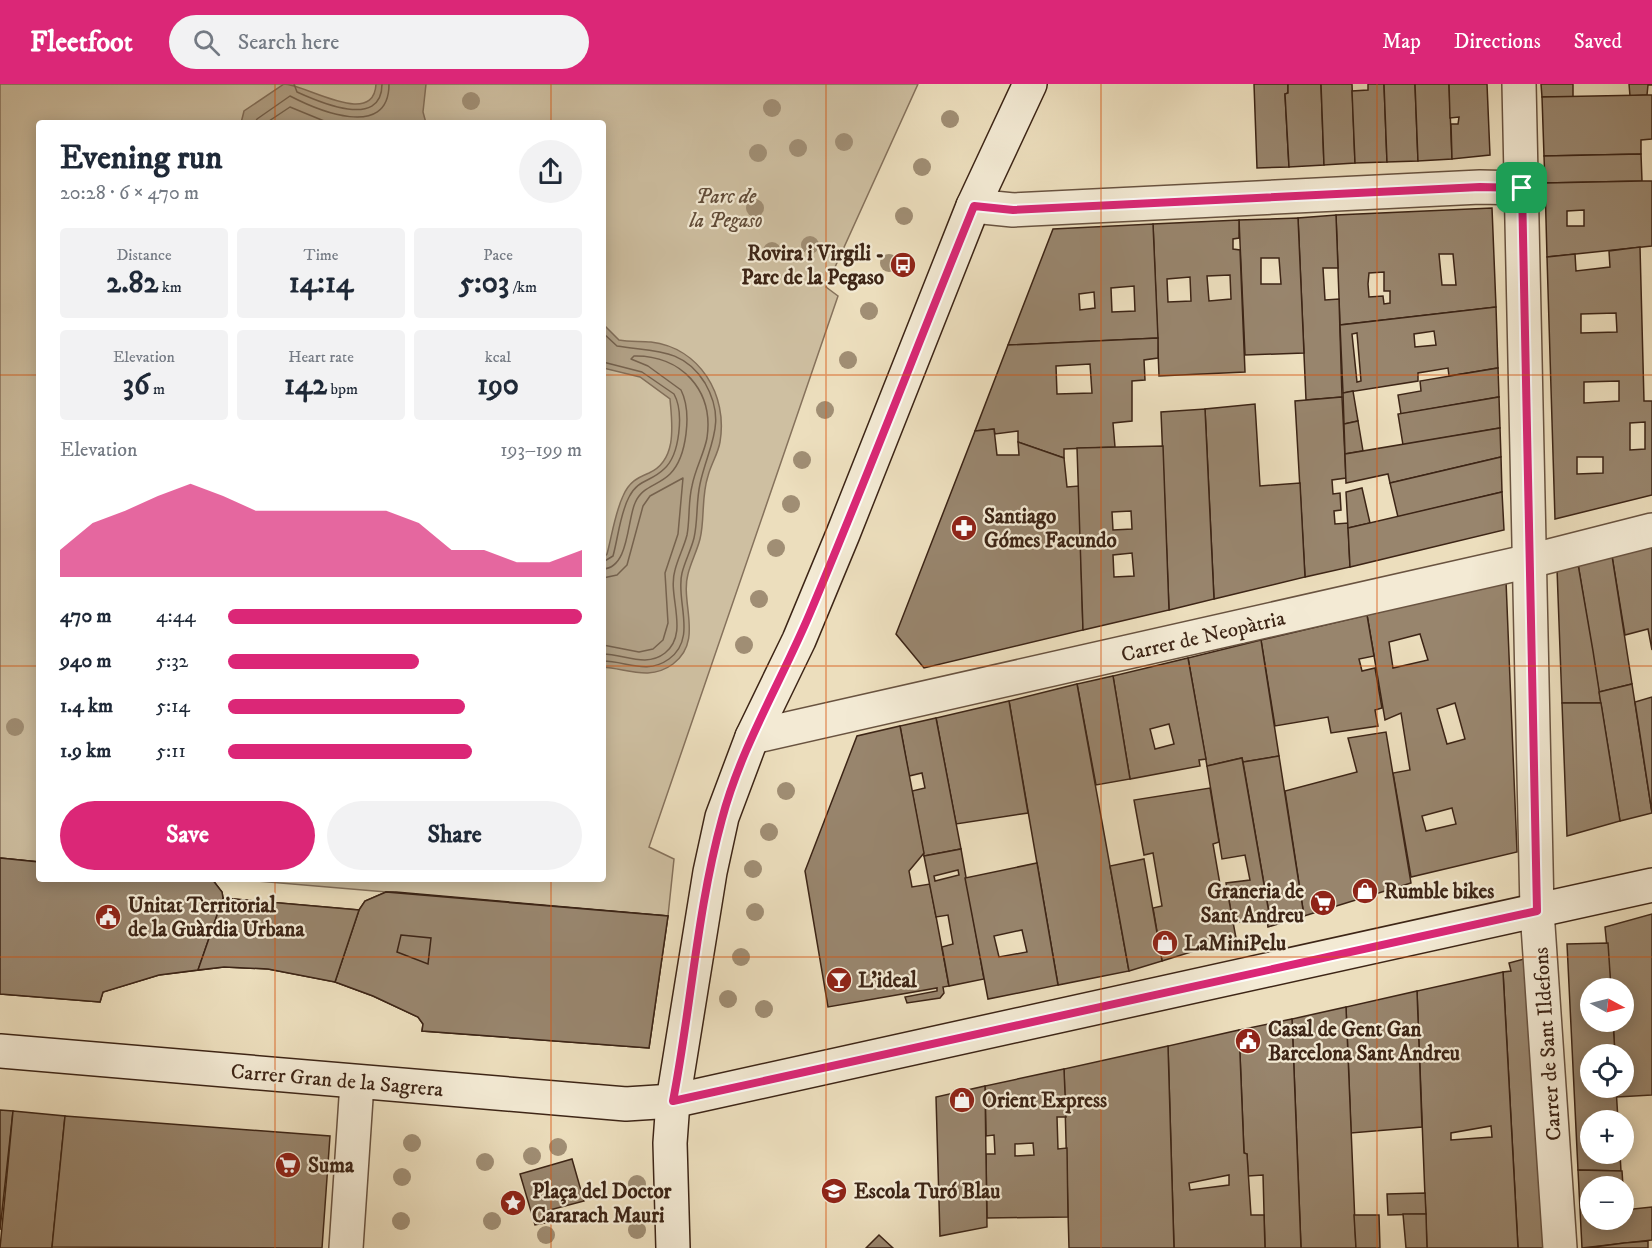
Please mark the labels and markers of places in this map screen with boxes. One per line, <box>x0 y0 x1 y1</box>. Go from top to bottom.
pin <box>1496 162 1547 213</box>
place label: Rovira i Virgili - Parc de la Pegaso <box>741 241 884 291</box>
bus stop icon: Rovira i Virgili - Parc de la Pegaso <box>888 250 918 280</box>
place label: Santiago Gómes Facundo <box>984 504 1117 554</box>
pharmacy icon: Santiago Gómes Facundo <box>949 513 979 543</box>
shop icon: Rumble bikes <box>1350 876 1380 906</box>
place label: Graneria de Sant Andreu <box>1201 879 1304 929</box>
place label: Rumble bikes <box>1384 879 1494 905</box>
supermarket icon: Graneria de Sant Andreu <box>1308 888 1338 918</box>
place label: Unitat Territorial de la Guàrdia Urbana <box>128 893 305 943</box>
public building icon: Unitat Territorial de la Guàrdia Urbana <box>93 902 123 932</box>
shop icon: LaMiniPelu <box>1150 928 1180 958</box>
place label: LaMiniPelu <box>1184 931 1286 957</box>
bar icon: L'ideal <box>824 965 854 995</box>
place label: L'ideal <box>858 968 917 994</box>
place label: Casal de Gent Gan Barcelona Sant Andreu <box>1268 1017 1460 1067</box>
public building icon: Casal de Gent Gan Barcelona Sant Andreu <box>1233 1026 1263 1056</box>
shop icon: Orient Express <box>947 1085 977 1115</box>
place label: Orient Express <box>982 1088 1107 1114</box>
supermarket icon: Suma <box>273 1150 303 1180</box>
place label: Suma <box>308 1153 355 1179</box>
school or university icon: Escola Turó Blau <box>819 1176 849 1206</box>
place label: Plaça del Doctor Cararach Mauri <box>532 1179 673 1229</box>
place label: Escola Turó Blau <box>854 1179 1000 1205</box>
place icon: Plaça del Doctor Cararach Mauri <box>498 1188 528 1218</box>

